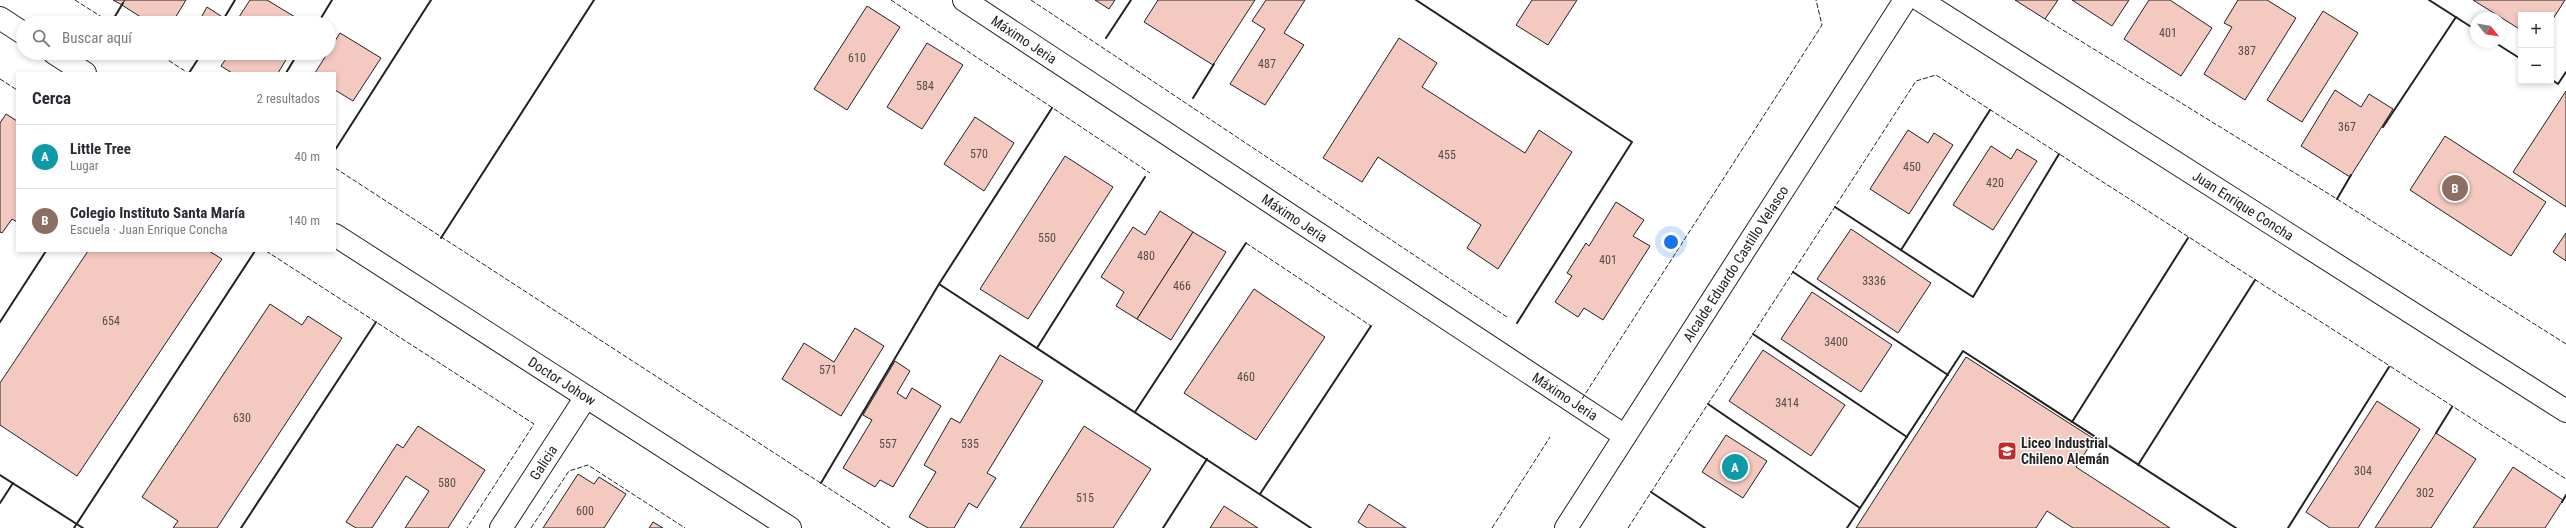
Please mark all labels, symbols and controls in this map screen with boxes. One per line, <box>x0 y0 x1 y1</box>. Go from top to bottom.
street label: Máximo Jeria <box>988 12 1060 67</box>
north arrow <box>2470 12 2506 48</box>
map controls <box>2518 12 2554 84</box>
button: + <box>2518 12 2554 48</box>
search box <box>16 16 336 60</box>
house number: 401 <box>2159 26 2177 40</box>
icon: search <box>30 27 52 49</box>
text: Buscar aquí <box>62 29 132 47</box>
house number: 387 <box>2238 44 2256 58</box>
button: − <box>2518 48 2554 84</box>
house number: 610 <box>848 51 866 65</box>
house number: 487 <box>1258 57 1276 71</box>
house number: 584 <box>916 79 934 93</box>
text: Cerca <box>32 88 71 108</box>
text: 2 resultados <box>256 91 320 106</box>
house number: 367 <box>2338 120 2356 134</box>
text: Little Tree <box>70 140 131 158</box>
house number: 570 <box>970 147 988 161</box>
house number: 455 <box>1438 148 1456 162</box>
text: A <box>41 149 49 164</box>
text: 40 m <box>294 149 320 164</box>
text: Lugar <box>70 158 99 173</box>
house number: 450 <box>1903 160 1921 174</box>
street label: Juan Enrique Concha <box>2190 167 2297 244</box>
pin: B <box>2442 173 2468 203</box>
house number: 420 <box>1986 176 2004 190</box>
street label: Alcalde Eduardo Castillo Velasco <box>1680 183 1792 345</box>
street label: Máximo Jeria <box>1259 191 1330 245</box>
text: Colegio Instituto Santa María <box>70 204 245 222</box>
text: B <box>41 213 49 228</box>
text: 140 m <box>288 213 320 228</box>
text: Escuela · Juan Enrique Concha <box>70 222 227 237</box>
house number: 550 <box>1038 231 1056 245</box>
your location <box>1661 232 1681 252</box>
house number: 480 <box>1137 249 1155 263</box>
house number: 401 <box>1599 253 1617 267</box>
house number: 3336 <box>1862 274 1886 288</box>
house number: 466 <box>1173 279 1191 293</box>
house number: 654 <box>102 314 120 328</box>
house number: 3400 <box>1824 335 1848 349</box>
street label: Doctor Johow <box>525 354 599 409</box>
house number: 571 <box>819 363 837 377</box>
street label: Máximo Jeria <box>1529 369 1601 424</box>
house number: 460 <box>1237 370 1255 384</box>
house number: 3414 <box>1775 396 1799 410</box>
house number: 630 <box>233 411 251 425</box>
place label: Liceo Industrial Chileno Alemán <box>2021 435 2109 467</box>
house number: 557 <box>879 437 897 451</box>
house number: 535 <box>961 437 979 451</box>
school or university icon: Liceo Industrial Chileno Alemán <box>1996 440 2018 462</box>
street label: Galicia <box>526 442 560 483</box>
pin: A <box>1722 452 1748 482</box>
house number: 304 <box>2354 464 2372 478</box>
house number: 580 <box>438 476 456 490</box>
house number: 302 <box>2416 486 2434 500</box>
house number: 515 <box>1076 491 1094 505</box>
house number: 600 <box>576 504 594 518</box>

